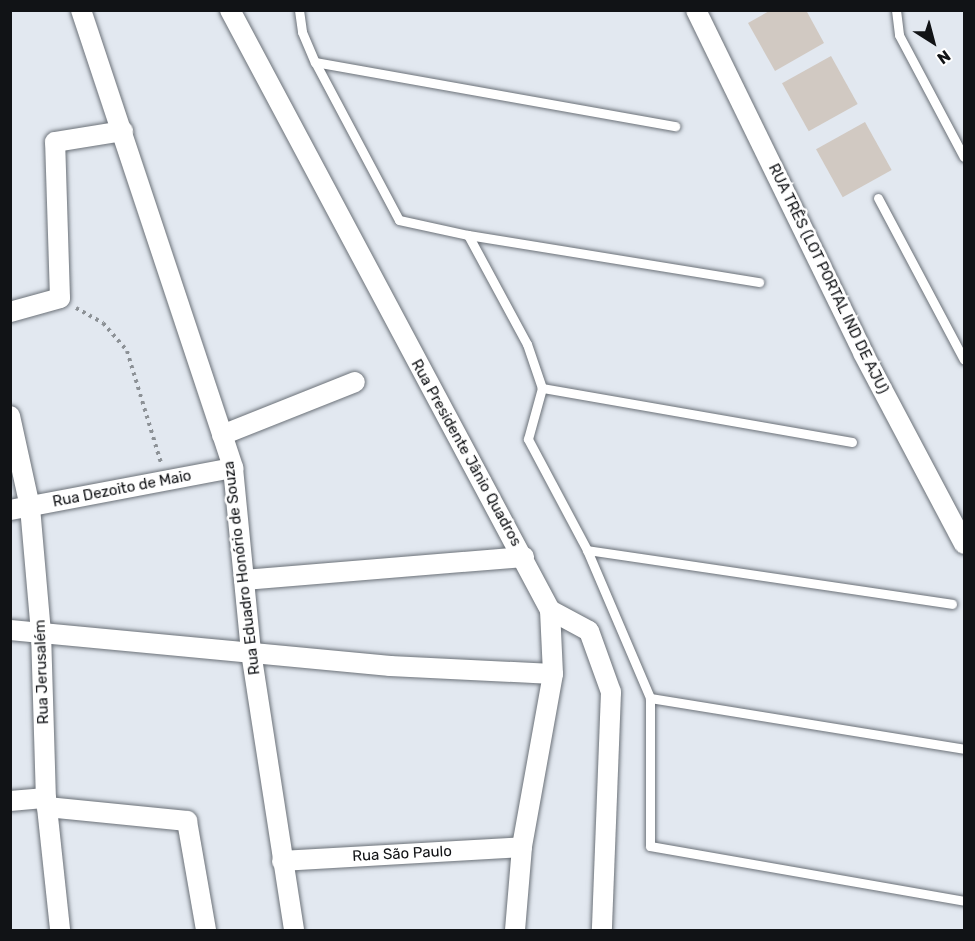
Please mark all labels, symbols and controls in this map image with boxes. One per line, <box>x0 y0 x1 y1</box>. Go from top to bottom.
north arrow <box>903 12 963 72</box>
text: N <box>934 46 954 68</box>
street label: RUA TRÊS (LOT PORTAL IND DE AJU) <box>764 160 892 398</box>
street label: Rua Presidente Jânio Quadros <box>407 356 525 550</box>
street label: Rua Eduadro Honório de Souza <box>220 460 264 676</box>
street label: Rua Dezoito de Maio <box>51 467 193 511</box>
street label: Rua Jerusalém <box>31 619 53 725</box>
street label: Rua São Paulo <box>352 842 452 866</box>

